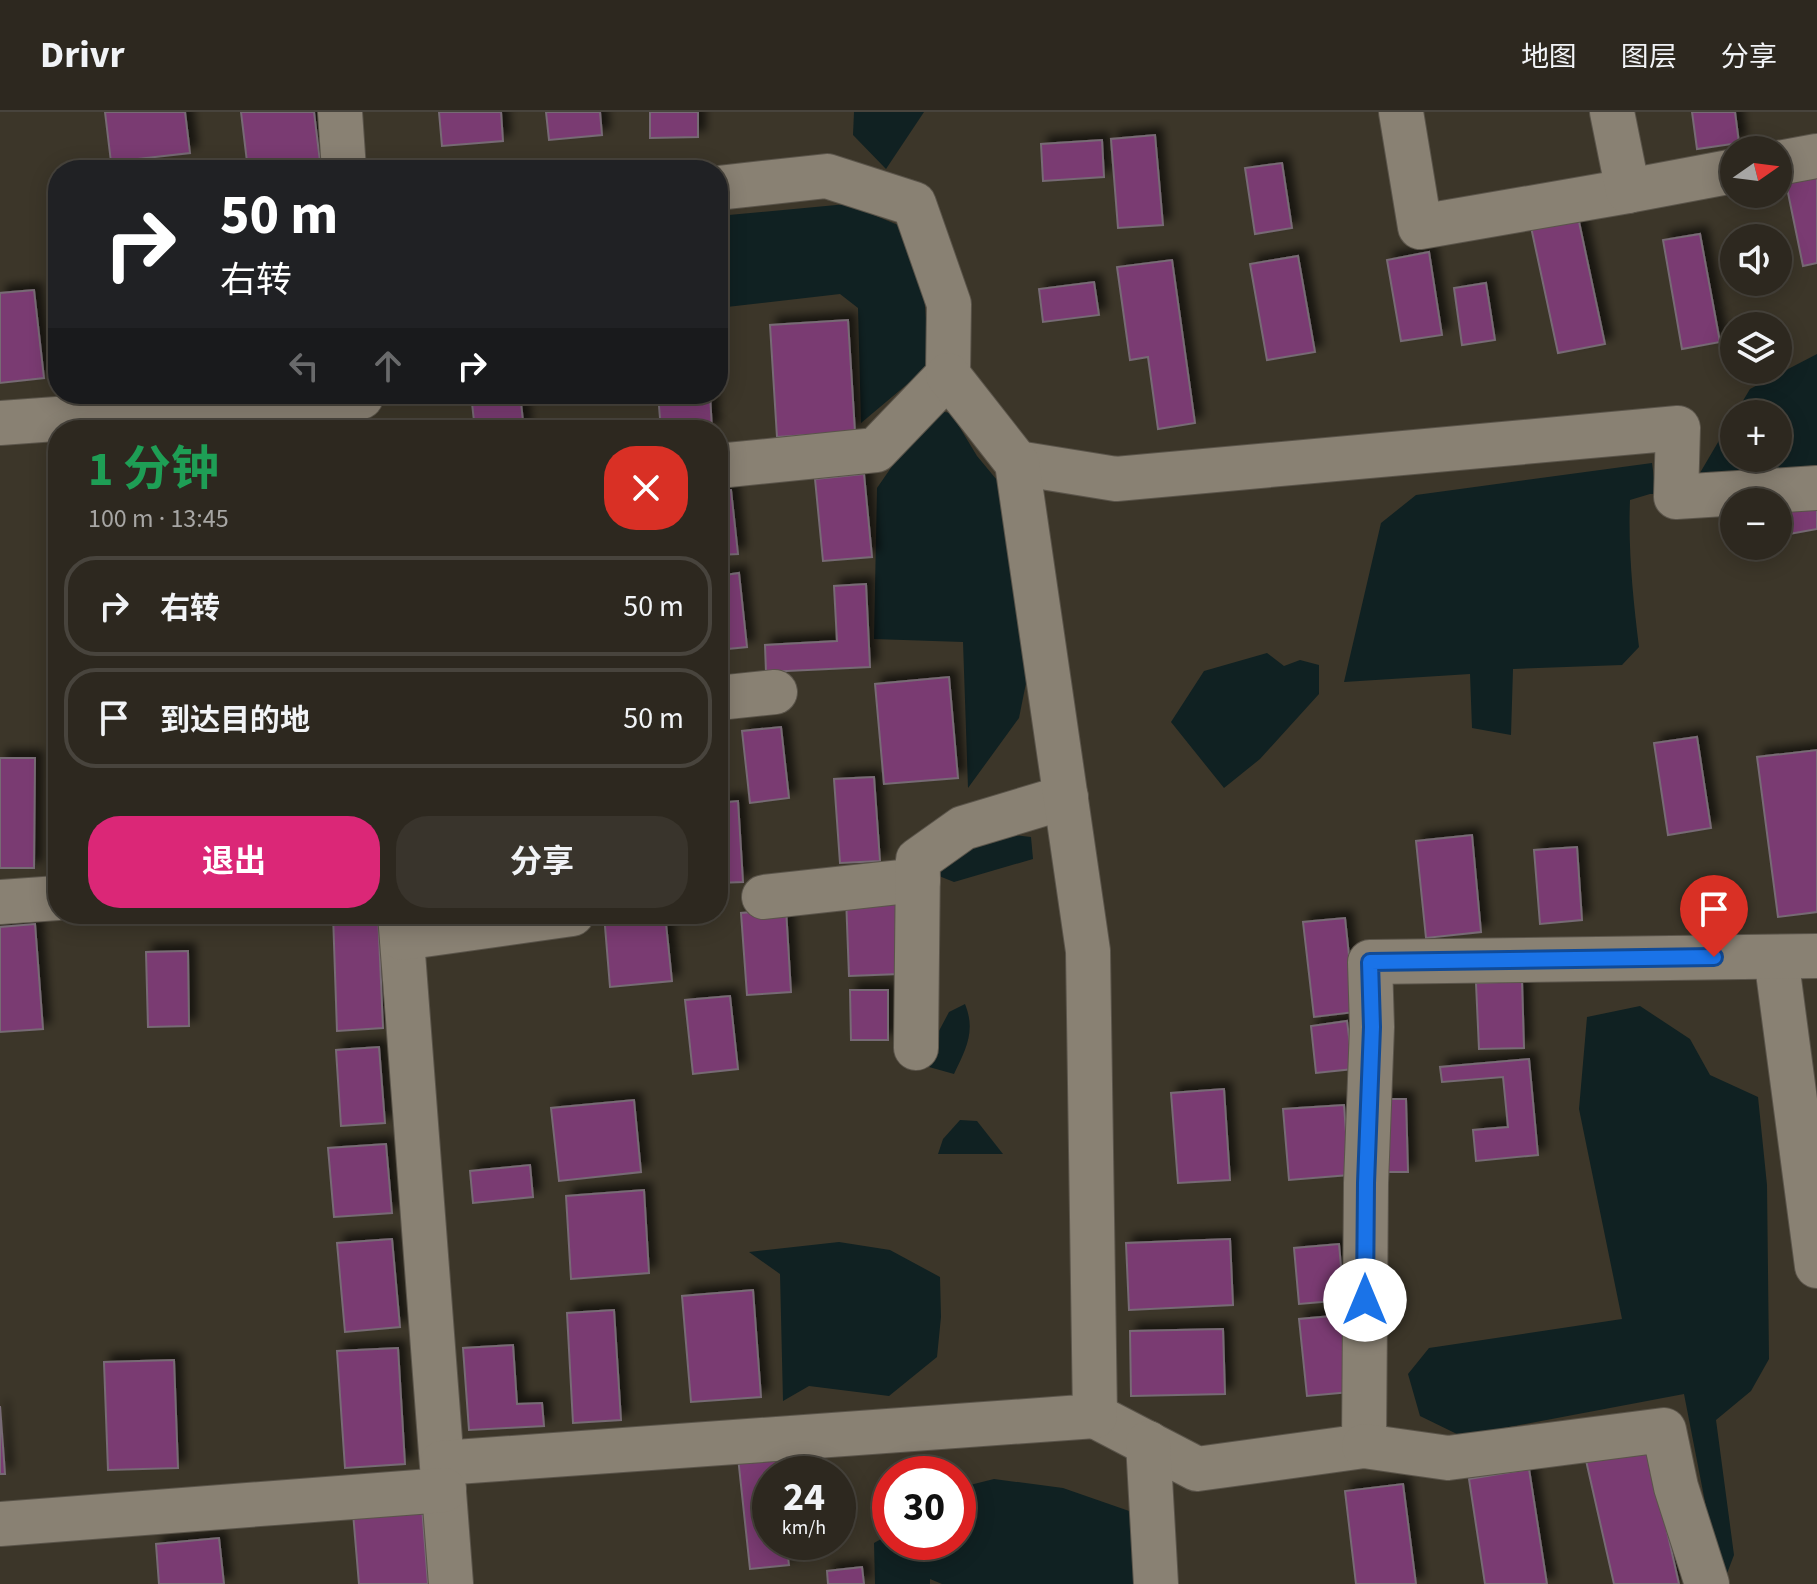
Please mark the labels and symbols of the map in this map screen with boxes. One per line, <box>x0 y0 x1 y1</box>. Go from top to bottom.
north arrow <box>1720 136 1792 208</box>
pin <box>1680 875 1748 957</box>
position arrow <box>1323 1258 1407 1342</box>
speed limit sign: 30 <box>872 1456 976 1560</box>

